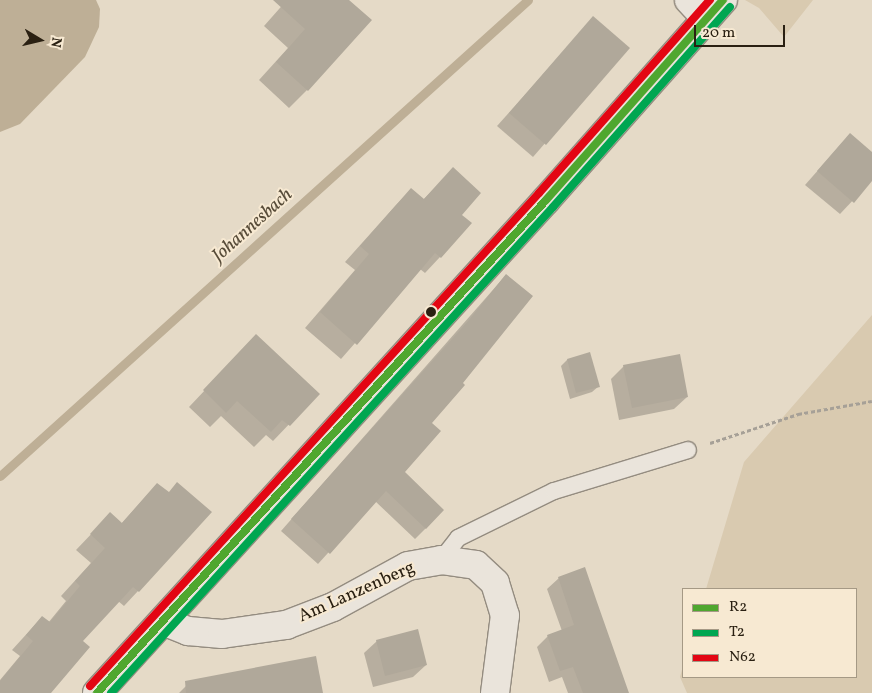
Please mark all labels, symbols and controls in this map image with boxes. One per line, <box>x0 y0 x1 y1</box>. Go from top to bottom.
north arrow <box>15 15 65 65</box>
scale bar <box>697 15 788 47</box>
text: 20 m <box>702 23 735 44</box>
text: N <box>45 36 65 49</box>
water label: Johannesbach <box>208 184 298 268</box>
unlabelled marker <box>426 307 436 317</box>
street label: Am Lanzenberg <box>295 558 419 628</box>
legend <box>682 588 857 678</box>
text: R2 <box>729 597 747 618</box>
text: T2 <box>729 622 745 643</box>
text: N62 <box>729 647 756 668</box>

